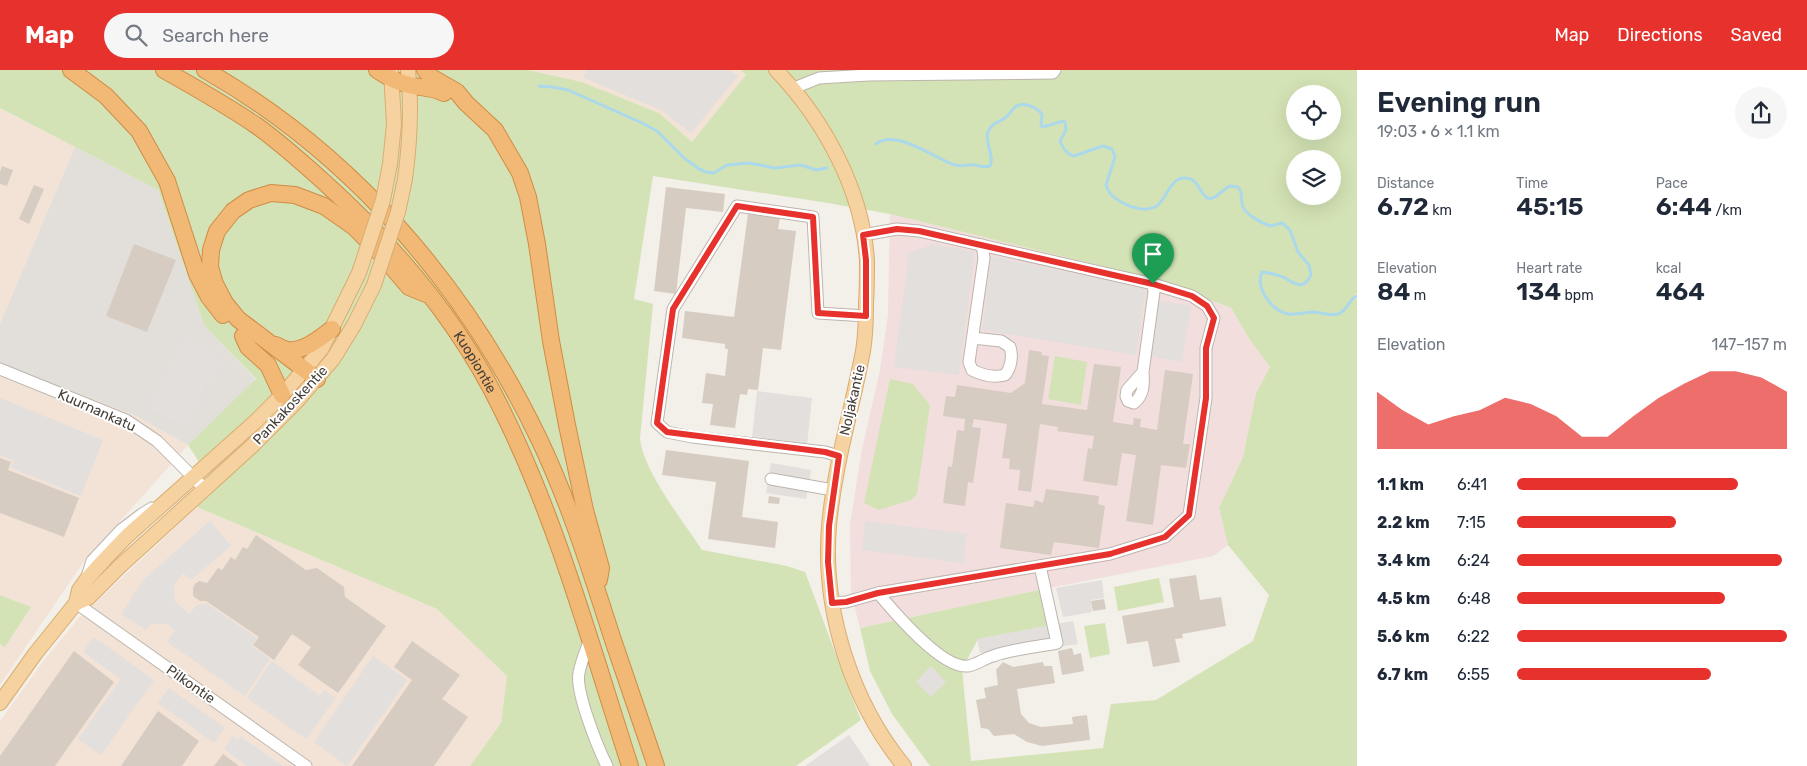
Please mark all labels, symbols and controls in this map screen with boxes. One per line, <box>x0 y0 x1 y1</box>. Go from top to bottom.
search box <box>104 13 454 58</box>
text: Map <box>25 21 74 49</box>
icon: search <box>122 21 150 49</box>
text: Search here <box>162 24 269 47</box>
text: Map <box>1554 24 1589 46</box>
text: Directions <box>1617 24 1703 46</box>
text: Saved <box>1731 24 1782 46</box>
map controls <box>1286 85 1341 205</box>
button: locate <box>1286 85 1341 140</box>
text: Evening run <box>1377 86 1541 119</box>
button: share <box>1735 87 1787 139</box>
text: 19:03 · 6 × 1.1 km <box>1377 122 1500 141</box>
button: layers <box>1286 150 1341 205</box>
text: Distance <box>1377 175 1434 192</box>
text: Time <box>1516 175 1548 192</box>
text: Pace <box>1656 175 1688 192</box>
text: 6.72 <box>1377 192 1429 221</box>
text: 45:15 <box>1516 192 1584 221</box>
text: 6:44 <box>1656 192 1712 221</box>
text: km <box>1429 202 1452 219</box>
text: /km <box>1712 202 1742 219</box>
pin <box>1132 233 1174 284</box>
icon: arrive <box>1139 240 1167 268</box>
text: Elevation <box>1377 260 1437 277</box>
text: Heart rate <box>1516 260 1582 277</box>
text: kcal <box>1656 260 1681 277</box>
text: 84 <box>1377 277 1410 306</box>
text: 134 <box>1516 277 1561 306</box>
text: 464 <box>1656 277 1705 306</box>
text: m <box>1410 287 1426 304</box>
text: bpm <box>1561 287 1594 304</box>
street label: Kuopiontie <box>450 328 500 396</box>
text: Elevation <box>1377 335 1446 354</box>
text: 147–157 m <box>1712 335 1787 354</box>
street label: Pankakoskentie <box>249 362 331 448</box>
street label: Noljakantie <box>836 363 869 437</box>
street label: Kuurnankatu <box>55 386 138 435</box>
text: 1.1 km <box>1377 475 1424 494</box>
text: 6:41 <box>1457 475 1487 494</box>
text: 2.2 km <box>1377 513 1430 532</box>
text: 7:15 <box>1457 513 1486 532</box>
text: 3.4 km <box>1377 551 1430 570</box>
text: 6:24 <box>1457 551 1490 570</box>
text: 4.5 km <box>1377 589 1430 608</box>
text: 6:48 <box>1457 589 1491 608</box>
text: 5.6 km <box>1377 627 1430 646</box>
text: 6:22 <box>1457 627 1490 646</box>
street label: Pilkontie <box>163 661 219 707</box>
text: 6.7 km <box>1377 665 1428 684</box>
text: 6:55 <box>1457 665 1490 684</box>

